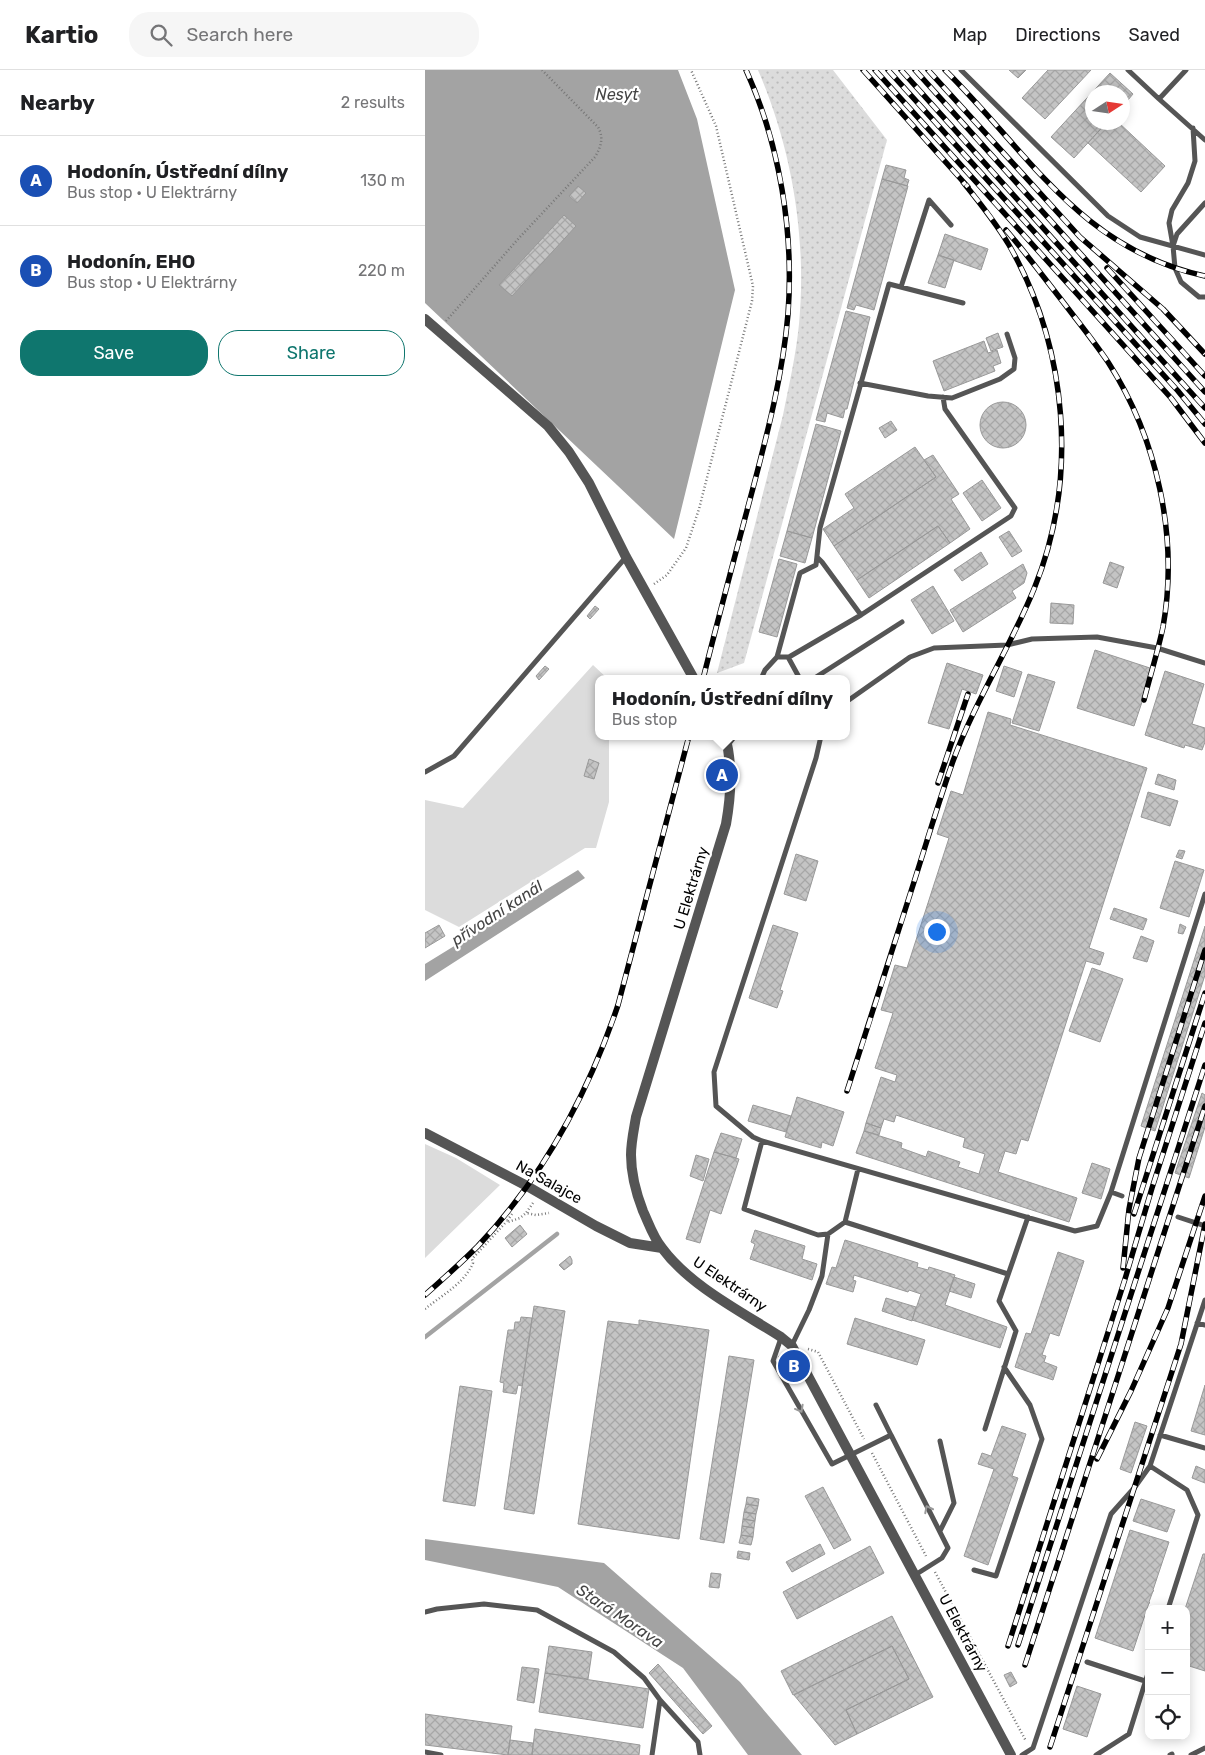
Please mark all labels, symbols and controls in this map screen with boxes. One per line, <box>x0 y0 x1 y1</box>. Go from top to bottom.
search box <box>129 12 479 57</box>
text: Kartio <box>25 21 99 49</box>
icon: search <box>147 21 175 49</box>
text: Search here <box>187 23 293 46</box>
text: Map <box>952 24 987 46</box>
text: Directions <box>1015 24 1101 46</box>
text: Saved <box>1129 24 1180 46</box>
water label: Nesyt <box>596 85 639 104</box>
north arrow <box>1085 85 1130 130</box>
text: Nearby <box>20 90 95 115</box>
text: 2 results <box>341 93 405 112</box>
text: Hodonín, Ústřední dílny <box>67 160 288 183</box>
text: A <box>30 171 42 190</box>
text: 130 m <box>360 171 405 190</box>
text: Bus stop · U Elektrárny <box>67 183 237 202</box>
text: Hodonín, EHO <box>67 250 195 273</box>
text: B <box>30 261 42 280</box>
text: 220 m <box>358 261 405 280</box>
text: Bus stop · U Elektrárny <box>67 273 237 292</box>
button: Save <box>20 330 208 376</box>
button: Share <box>218 330 405 376</box>
popup <box>595 675 850 740</box>
text: Hodonín, Ústřední dílny <box>612 687 833 710</box>
text: Bus stop <box>612 710 677 729</box>
pin: A <box>706 756 738 794</box>
street label: U Elektrárny <box>670 844 712 932</box>
water label: přívodní kanál <box>447 876 547 950</box>
your location <box>924 919 950 945</box>
street label: Na Salajce <box>513 1157 585 1207</box>
street label: U Elektrárny <box>689 1253 771 1315</box>
pin: B <box>778 1347 810 1385</box>
one-way arrow <box>794 1403 804 1412</box>
one-way arrow <box>924 1505 934 1514</box>
water label: Stará Morava <box>573 1580 667 1652</box>
street label: U Elektrárny <box>935 1591 991 1675</box>
map controls <box>1145 1605 1190 1740</box>
button: + <box>1145 1605 1190 1650</box>
button: − <box>1145 1650 1190 1695</box>
button: locate <box>1145 1695 1190 1740</box>

